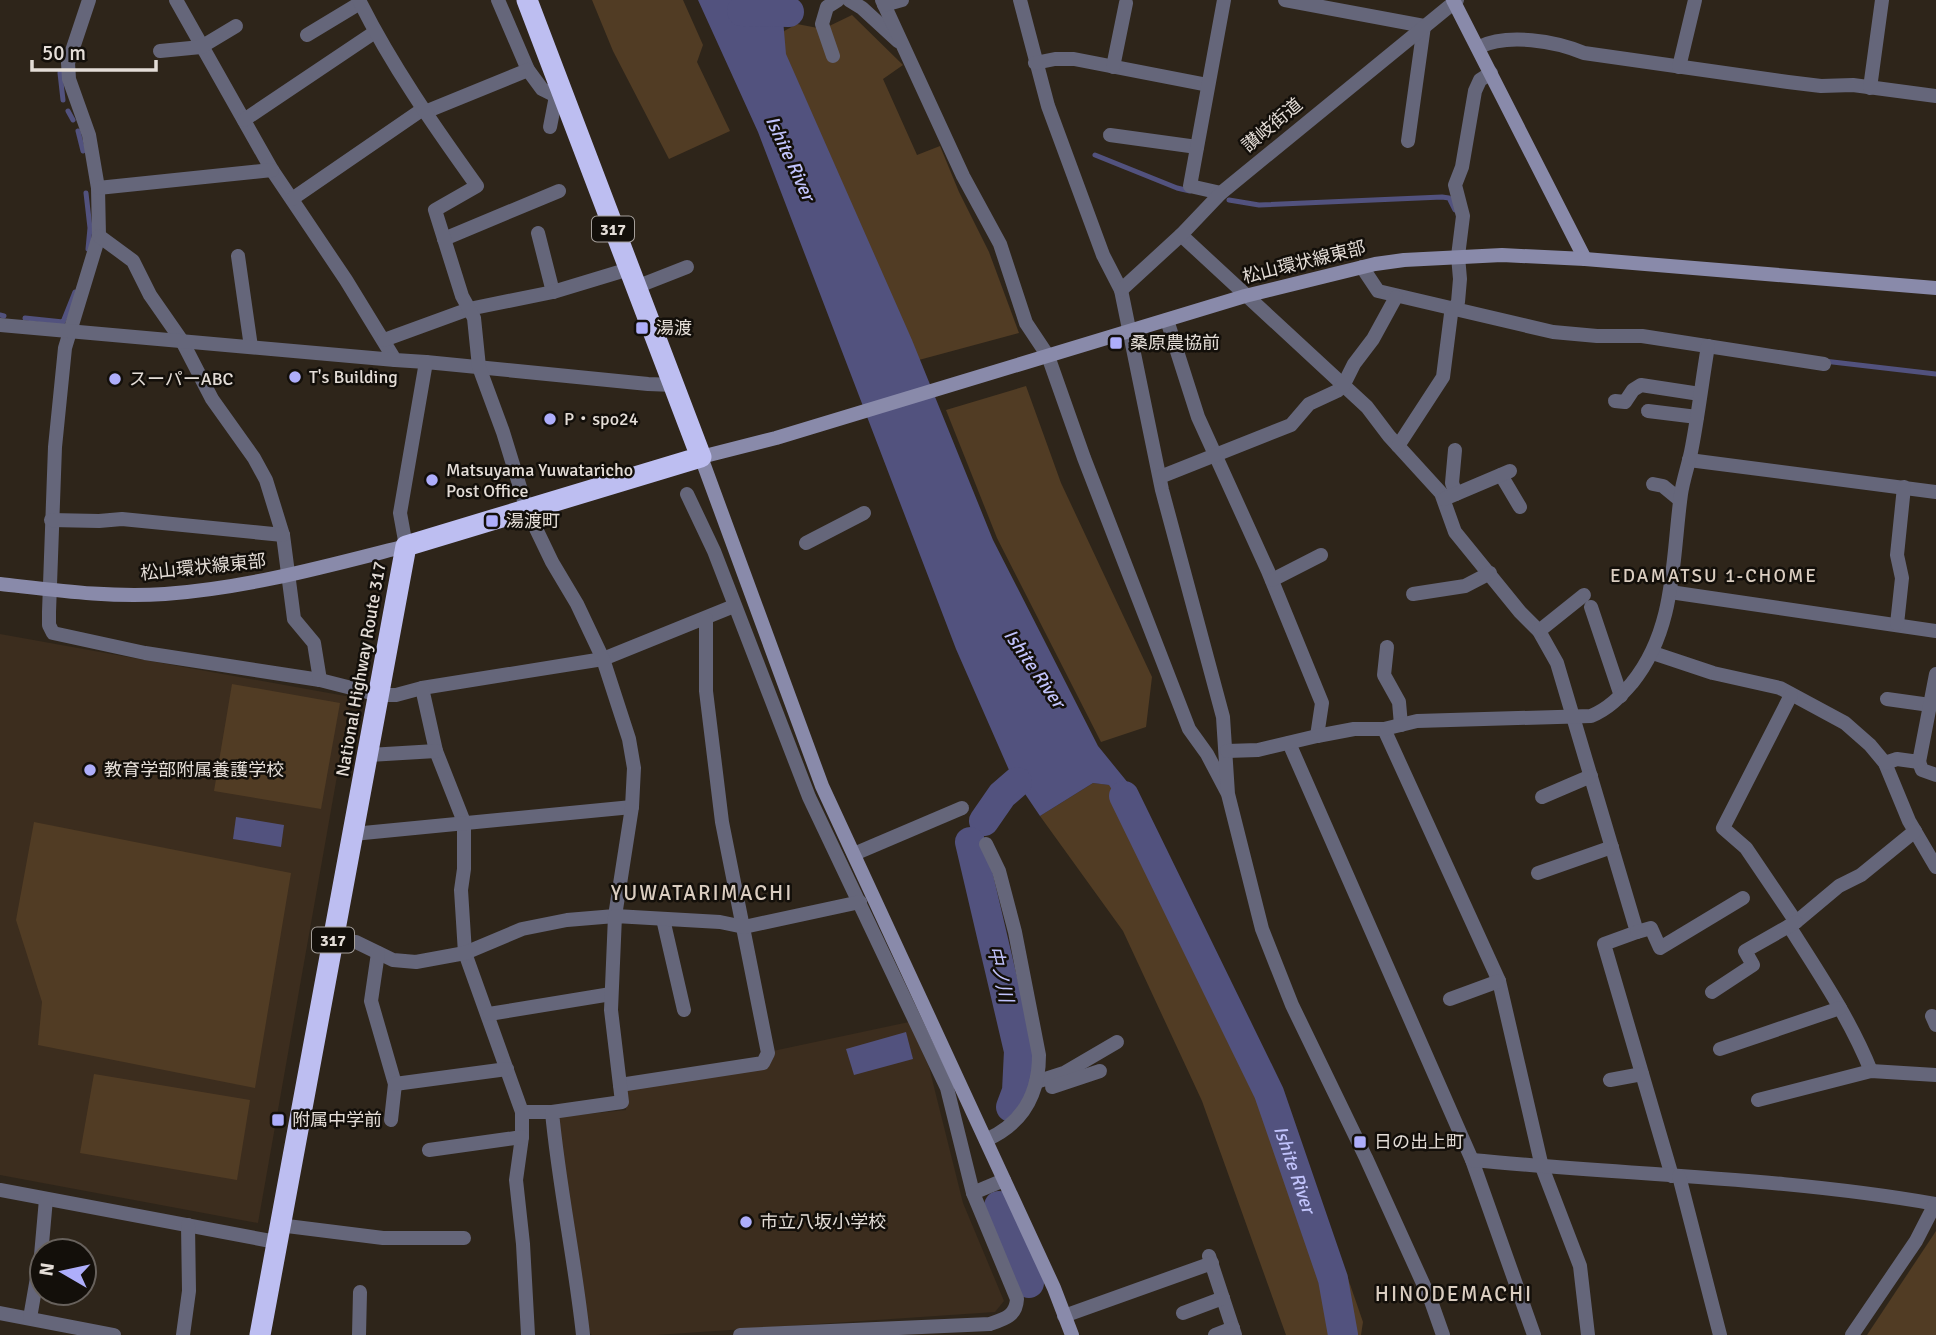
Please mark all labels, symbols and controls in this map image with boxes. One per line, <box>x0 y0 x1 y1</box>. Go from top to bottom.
scale bar <box>32 28 156 72</box>
text: 50 m <box>42 40 86 66</box>
street label: 讃岐街道 <box>1237 93 1307 157</box>
water label: Ishite River <box>760 112 821 207</box>
road number: 317 <box>592 216 634 242</box>
street label: 松山環状線東部 <box>1240 236 1368 288</box>
place label: 湯渡 <box>656 317 692 339</box>
marker: 湯渡 <box>634 320 650 336</box>
place label: 桑原農協前 <box>1130 332 1220 354</box>
marker: 桑原農協前 <box>1108 335 1124 351</box>
place label: T's Building <box>309 366 398 388</box>
place label: スーパーABC <box>129 368 234 390</box>
marker: T's Building <box>287 369 303 385</box>
marker: スーパーABC <box>107 371 123 387</box>
place label: P・spo24 <box>564 408 639 430</box>
marker: P・spo24 <box>542 411 558 427</box>
place label: Matsuyama Yuwataricho Post Office <box>446 459 633 502</box>
marker: Matsuyama Yuwataricho Post Office <box>424 472 440 488</box>
place label: 湯渡町 <box>506 510 560 532</box>
marker: 湯渡町 <box>484 513 500 529</box>
street label: 松山環状線東部 <box>139 549 267 585</box>
street label: National Highway Route 317 <box>331 560 391 778</box>
district label: EDAMATSU 1-CHOME <box>1610 564 1818 588</box>
water label: Ishite River <box>998 625 1072 715</box>
place label: 教育学部附属養護学校 <box>104 759 284 781</box>
marker: 教育学部附属養護学校 <box>82 762 98 778</box>
district label: YUWATARIMACHI <box>611 880 793 906</box>
road number: 317 <box>312 928 354 952</box>
water label: 中ノ川 <box>982 944 1019 1007</box>
place label: 附属中学前 <box>292 1109 382 1131</box>
marker: 附属中学前 <box>270 1112 286 1128</box>
water label: Ishite River <box>1268 1123 1321 1219</box>
place label: 日の出上町 <box>1374 1131 1464 1153</box>
marker: 日の出上町 <box>1352 1134 1368 1150</box>
place label: 市立八坂小学校 <box>760 1211 886 1233</box>
marker: 市立八坂小学校 <box>738 1214 754 1230</box>
north arrow <box>28 1237 98 1307</box>
text: N <box>34 1261 60 1278</box>
district label: HINODEMACHI <box>1375 1281 1533 1307</box>

